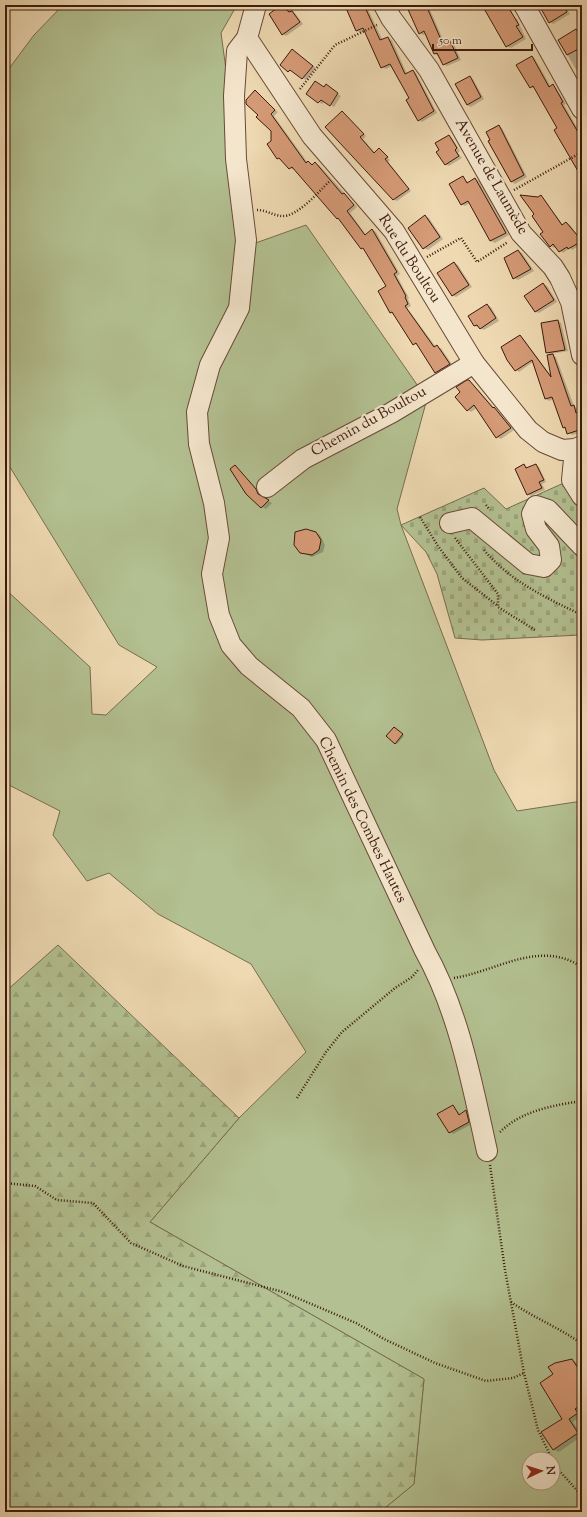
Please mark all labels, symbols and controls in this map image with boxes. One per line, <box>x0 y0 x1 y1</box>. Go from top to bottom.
scale bar <box>433 26 532 52</box>
text: 50 m <box>438 32 462 50</box>
street label: Avenue de Laumède <box>449 115 533 239</box>
street label: Rue du Boultou <box>373 211 446 308</box>
street label: Chemin du Boultou <box>308 381 431 462</box>
street label: Chemin des Combes Hautes <box>313 733 411 907</box>
north arrow <box>521 1451 561 1491</box>
text: N <box>542 1464 558 1476</box>

